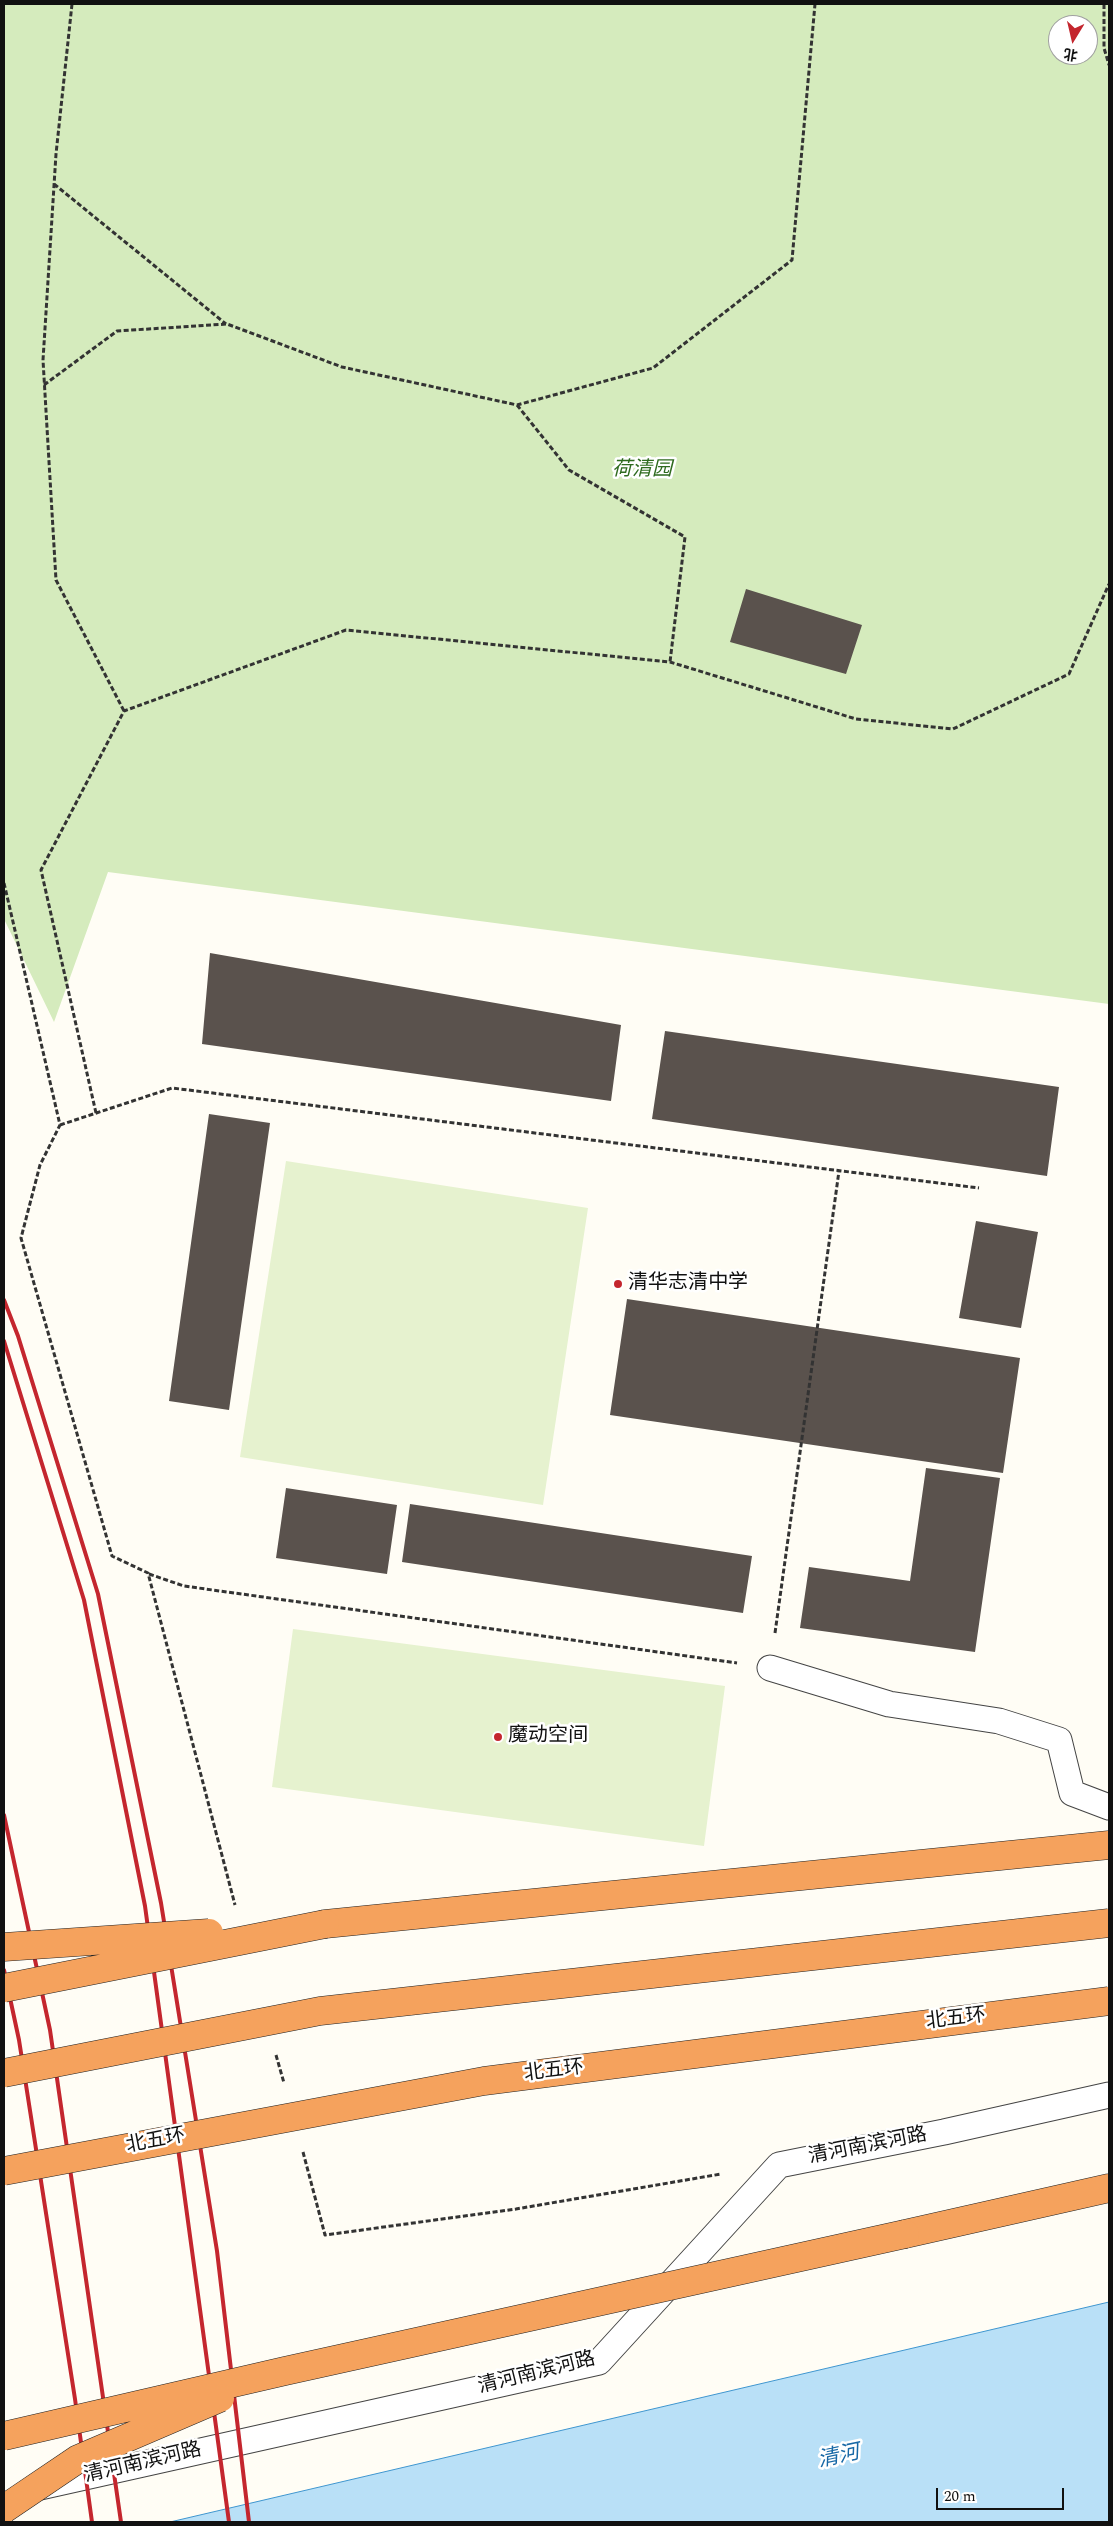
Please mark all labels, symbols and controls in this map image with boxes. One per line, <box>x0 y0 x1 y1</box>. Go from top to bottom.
north arrow <box>1048 15 1098 65</box>
text: 北 <box>1062 43 1079 66</box>
park label: 荷清园 <box>612 459 672 483</box>
place label: 清华志清中学 <box>628 1272 748 1296</box>
marker: 清华志清中学 <box>612 1278 624 1290</box>
place label: 魔动空间 <box>508 1725 588 1749</box>
marker: 魔动空间 <box>492 1731 504 1743</box>
street label: 北五环 <box>925 2004 987 2036</box>
street label: 北五环 <box>523 2056 585 2088</box>
street label: 北五环 <box>124 2124 188 2160</box>
street label: 清河南滨河路 <box>807 2124 929 2170</box>
street label: 清河南滨河路 <box>476 2348 598 2400</box>
street label: 清河南滨河路 <box>82 2439 204 2489</box>
water label: 清河 <box>816 2441 862 2475</box>
scale bar <box>938 2478 1066 2510</box>
text: 20 m <box>944 2485 976 2508</box>

